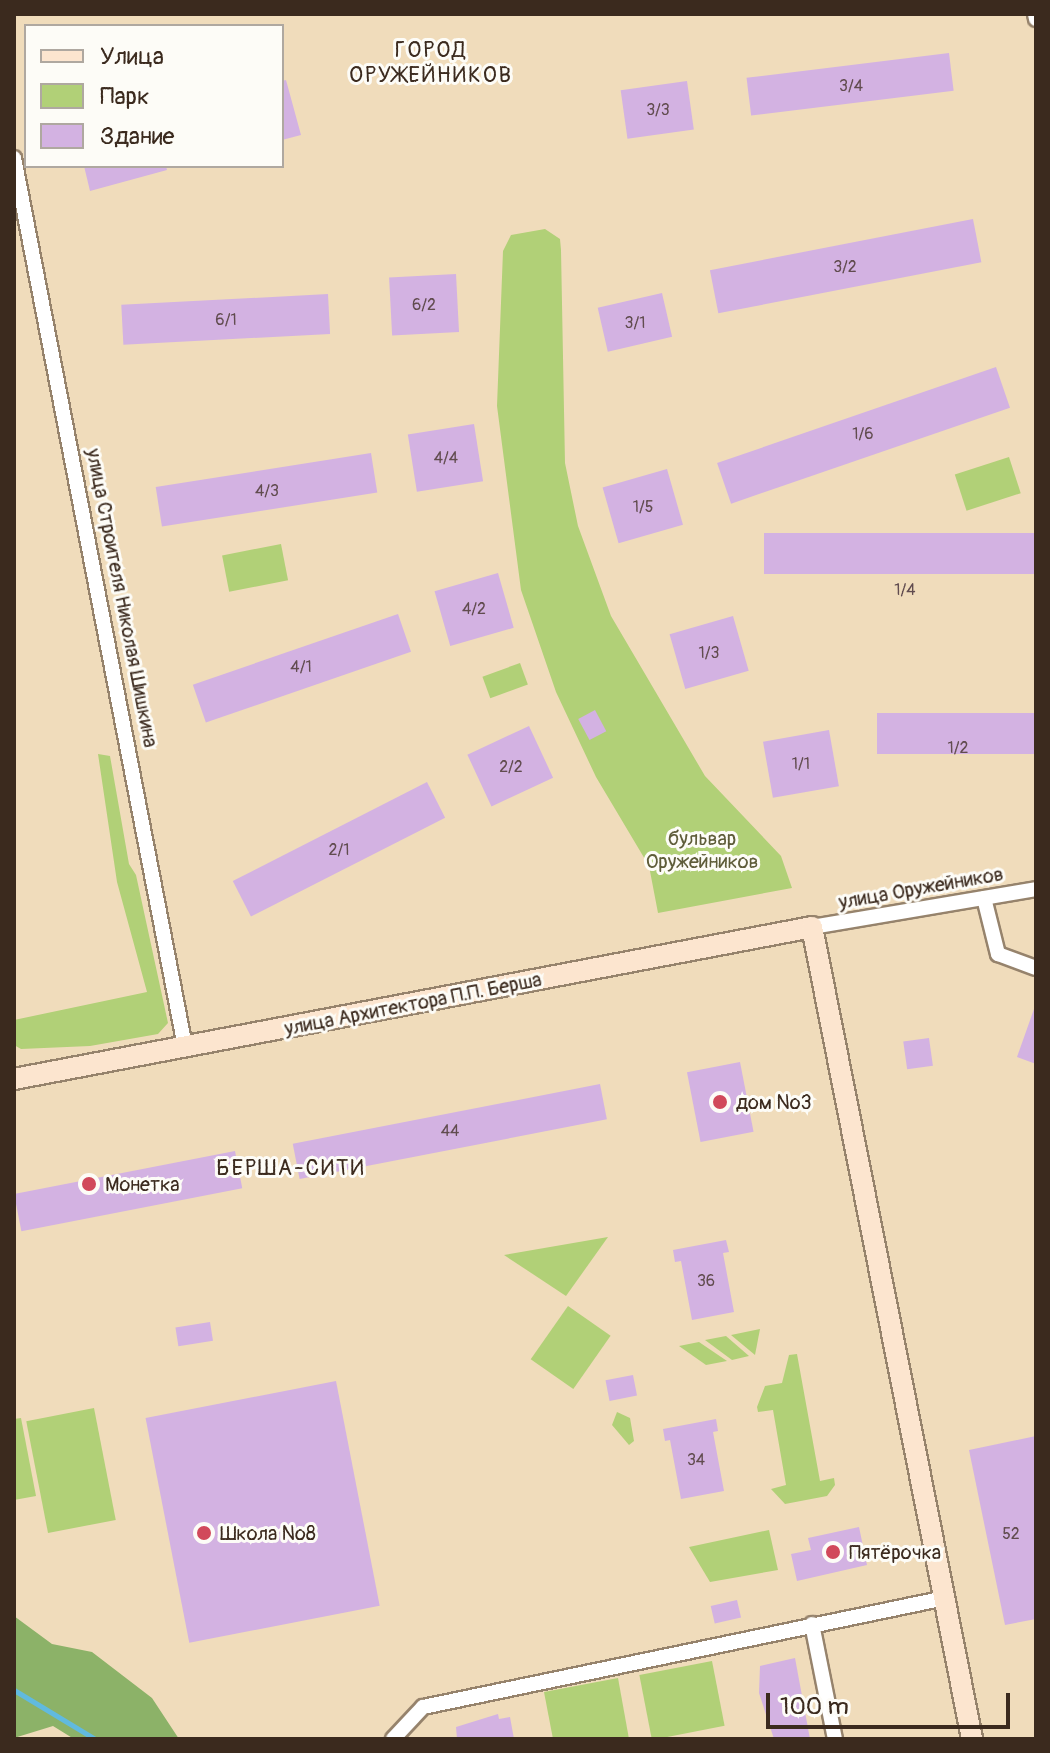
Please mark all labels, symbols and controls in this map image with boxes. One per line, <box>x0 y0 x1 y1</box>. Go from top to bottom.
legend <box>24 24 284 168</box>
district label: ГОРОД ОРУЖЕЙНИКОВ <box>349 37 513 88</box>
text: Улица <box>100 42 164 71</box>
house number: 3/4 <box>839 76 863 96</box>
text: Парк <box>100 82 149 111</box>
house number: 3/3 <box>646 100 670 120</box>
text: Здание <box>100 122 174 151</box>
house number: 3/2 <box>833 257 857 277</box>
house number: 6/2 <box>412 295 436 315</box>
house number: 6/1 <box>215 310 237 330</box>
house number: 3/1 <box>625 313 645 333</box>
house number: 1/6 <box>852 424 874 444</box>
street label: улица Строителя Николая Шишкина <box>81 447 163 749</box>
house number: 4/4 <box>434 448 458 468</box>
house number: 4/3 <box>255 481 279 501</box>
house number: 1/5 <box>633 497 653 517</box>
house number: 1/4 <box>894 580 916 600</box>
house number: 4/2 <box>462 599 486 619</box>
house number: 1/3 <box>699 643 719 663</box>
house number: 4/1 <box>290 657 312 677</box>
house number: 1/2 <box>948 738 968 758</box>
house number: 1/1 <box>792 754 810 774</box>
house number: 2/2 <box>499 757 523 777</box>
park label: бульвар Оружейников <box>646 827 758 874</box>
house number: 2/1 <box>329 840 349 860</box>
street label: улица Оружейников <box>837 862 1005 914</box>
street label: улица Архитектора П.П. Берша <box>282 967 544 1041</box>
place label: дом №3 <box>736 1090 812 1114</box>
marker: дом №3 <box>711 1093 729 1111</box>
house number: 44 <box>441 1121 459 1141</box>
district label: БЕРША-СИТИ <box>216 1156 366 1182</box>
place label: Монетка <box>105 1172 180 1196</box>
marker: Монетка <box>80 1175 98 1193</box>
house number: 36 <box>697 1271 715 1291</box>
house number: 34 <box>687 1450 705 1470</box>
place label: Школа №8 <box>220 1521 316 1545</box>
marker: Школа №8 <box>195 1524 213 1542</box>
house number: 52 <box>1002 1524 1020 1544</box>
place label: Пятёрочка <box>849 1540 941 1564</box>
marker: Пятёрочка <box>824 1543 842 1561</box>
scale bar <box>770 1677 1014 1727</box>
text: 100 m <box>780 1692 849 1721</box>

